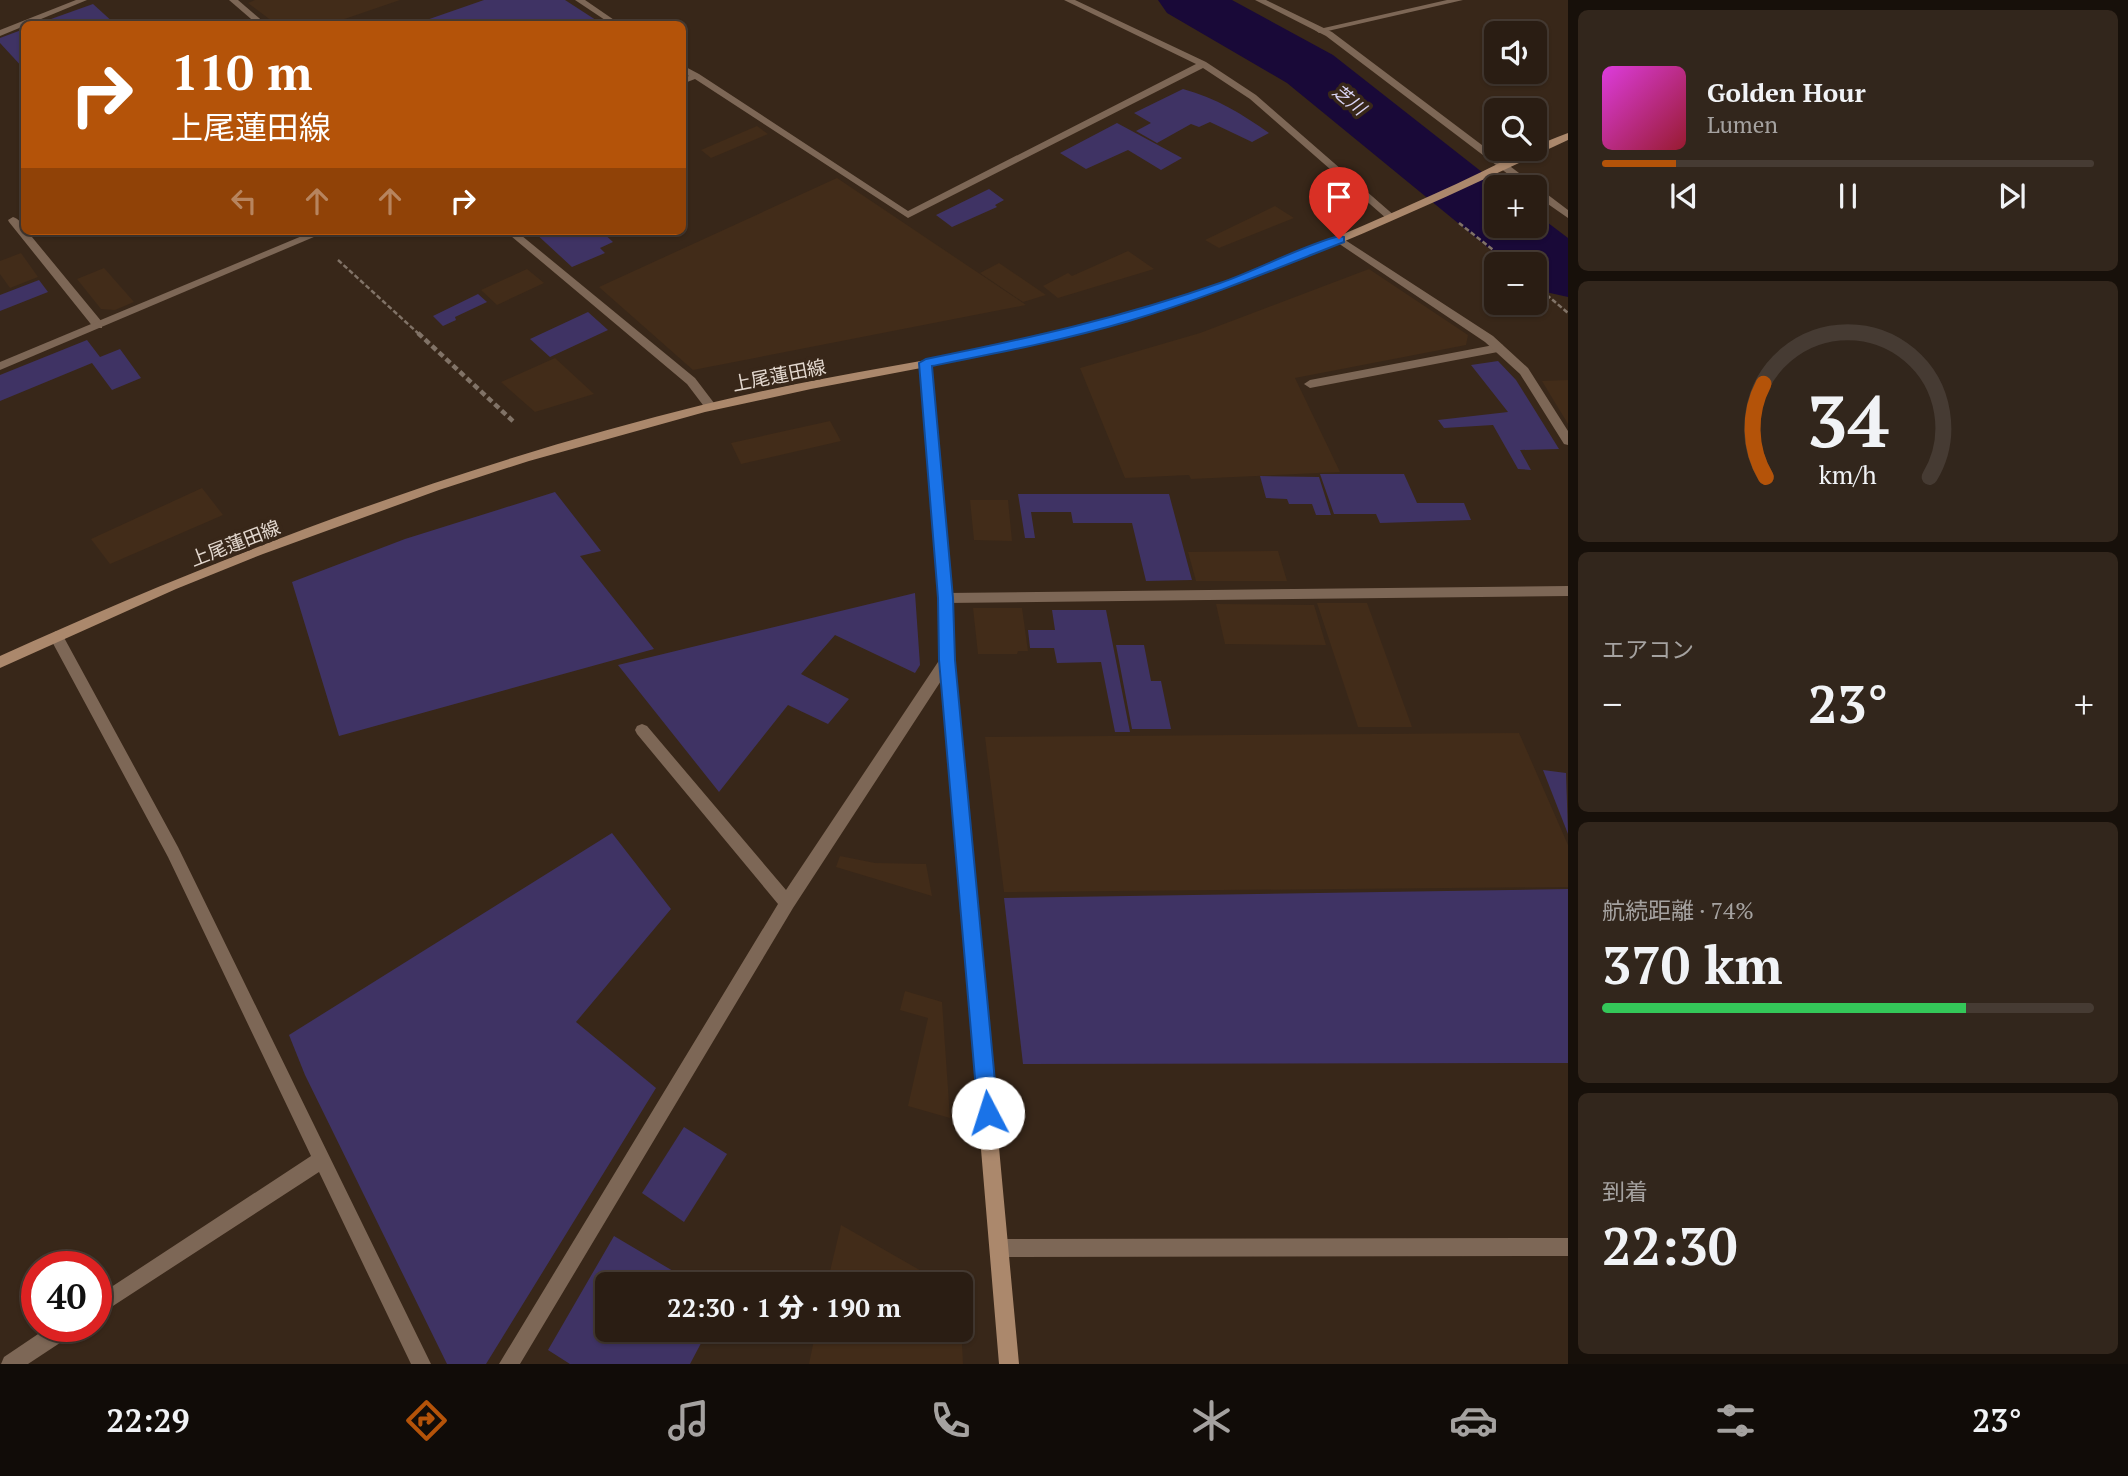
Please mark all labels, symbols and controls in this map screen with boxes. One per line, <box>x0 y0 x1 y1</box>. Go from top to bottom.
map controls <box>1484 21 1547 315</box>
button: sound <box>1484 21 1547 84</box>
text: 110 m <box>171 39 313 104</box>
icon: right <box>56 49 147 140</box>
text: Golden Hour <box>1707 75 1866 109</box>
water label: 芝川 <box>1328 79 1373 121</box>
button: search <box>1484 98 1547 161</box>
text: 上尾蓮田線 <box>171 106 331 148</box>
text: Lumen <box>1707 109 1778 140</box>
pin <box>1309 167 1369 239</box>
button: + <box>1484 175 1547 238</box>
icon: previous <box>1665 177 1703 215</box>
icon: pause <box>1829 177 1867 215</box>
icon: next <box>1993 177 2031 215</box>
icon: arrive <box>1320 178 1358 216</box>
icon: left <box>225 182 263 220</box>
icon: ahead <box>298 182 336 220</box>
icon: ahead <box>371 182 409 220</box>
icon: right <box>444 182 482 220</box>
button: − <box>1484 252 1547 315</box>
street label: 上尾蓮田線 <box>730 353 828 396</box>
text: 34 <box>1807 372 1889 469</box>
text: km/h <box>1819 458 1877 491</box>
street label: 上尾蓮田線 <box>186 514 284 571</box>
text: エアコン <box>1602 634 1694 665</box>
text: 23° <box>1808 669 1888 738</box>
text: − <box>1602 679 1622 729</box>
text: + <box>2074 679 2094 729</box>
text: 航続距離 · 74% <box>1602 895 1754 926</box>
text: 370 km <box>1602 930 1783 999</box>
position arrow <box>951 1076 1025 1150</box>
text: 到着 <box>1602 1176 1648 1207</box>
text: 22:30 <box>1602 1211 1737 1280</box>
speed limit sign: 40 <box>21 1251 112 1342</box>
text: 22:30 · 1 分 · 190 m <box>667 1290 901 1324</box>
icon: directions <box>402 1396 451 1445</box>
icon: music <box>664 1396 713 1445</box>
icon: phone <box>926 1396 975 1445</box>
icon: climate <box>1187 1396 1236 1445</box>
icon: car <box>1449 1396 1498 1445</box>
icon: filters <box>1711 1396 1760 1445</box>
text: 22:29 <box>106 1399 190 1441</box>
text: 23° <box>1972 1399 2022 1441</box>

